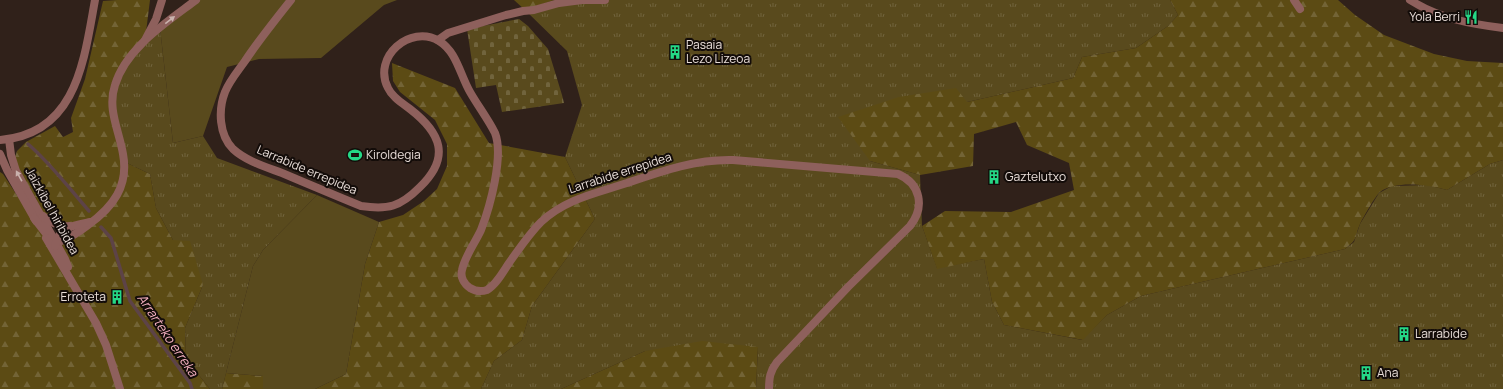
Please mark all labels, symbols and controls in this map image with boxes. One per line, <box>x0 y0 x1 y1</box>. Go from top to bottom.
place label: Yola Berri <box>1409 8 1460 25</box>
restaurant icon: Yola Berri <box>1463 9 1479 25</box>
one-way arrow <box>165 16 176 24</box>
place label: Pasaia Lezo Lizeoa <box>686 36 750 67</box>
building icon: Pasaia Lezo Lizeoa <box>667 44 683 60</box>
street label: Larrabide errepidea <box>255 141 360 198</box>
place label: Kiroldegia <box>366 146 421 163</box>
sports icon: Kiroldegia <box>347 147 363 163</box>
street label: Larrabide errepidea <box>566 148 673 197</box>
street label: Jaizkibel hiribidea <box>21 164 83 257</box>
place label: Gaztelutxo <box>1005 168 1066 185</box>
building icon: Gaztelutxo <box>986 169 1002 185</box>
one-way arrow <box>16 170 22 182</box>
place label: Erroteta <box>60 288 106 305</box>
building icon: Erroteta <box>109 289 125 305</box>
water label: Arrarteko erreka <box>134 290 203 381</box>
place label: Larrabide <box>1415 325 1467 342</box>
building icon: Larrabide <box>1396 326 1412 342</box>
place label: Ana <box>1377 364 1398 381</box>
building icon: Ana <box>1358 365 1374 381</box>

